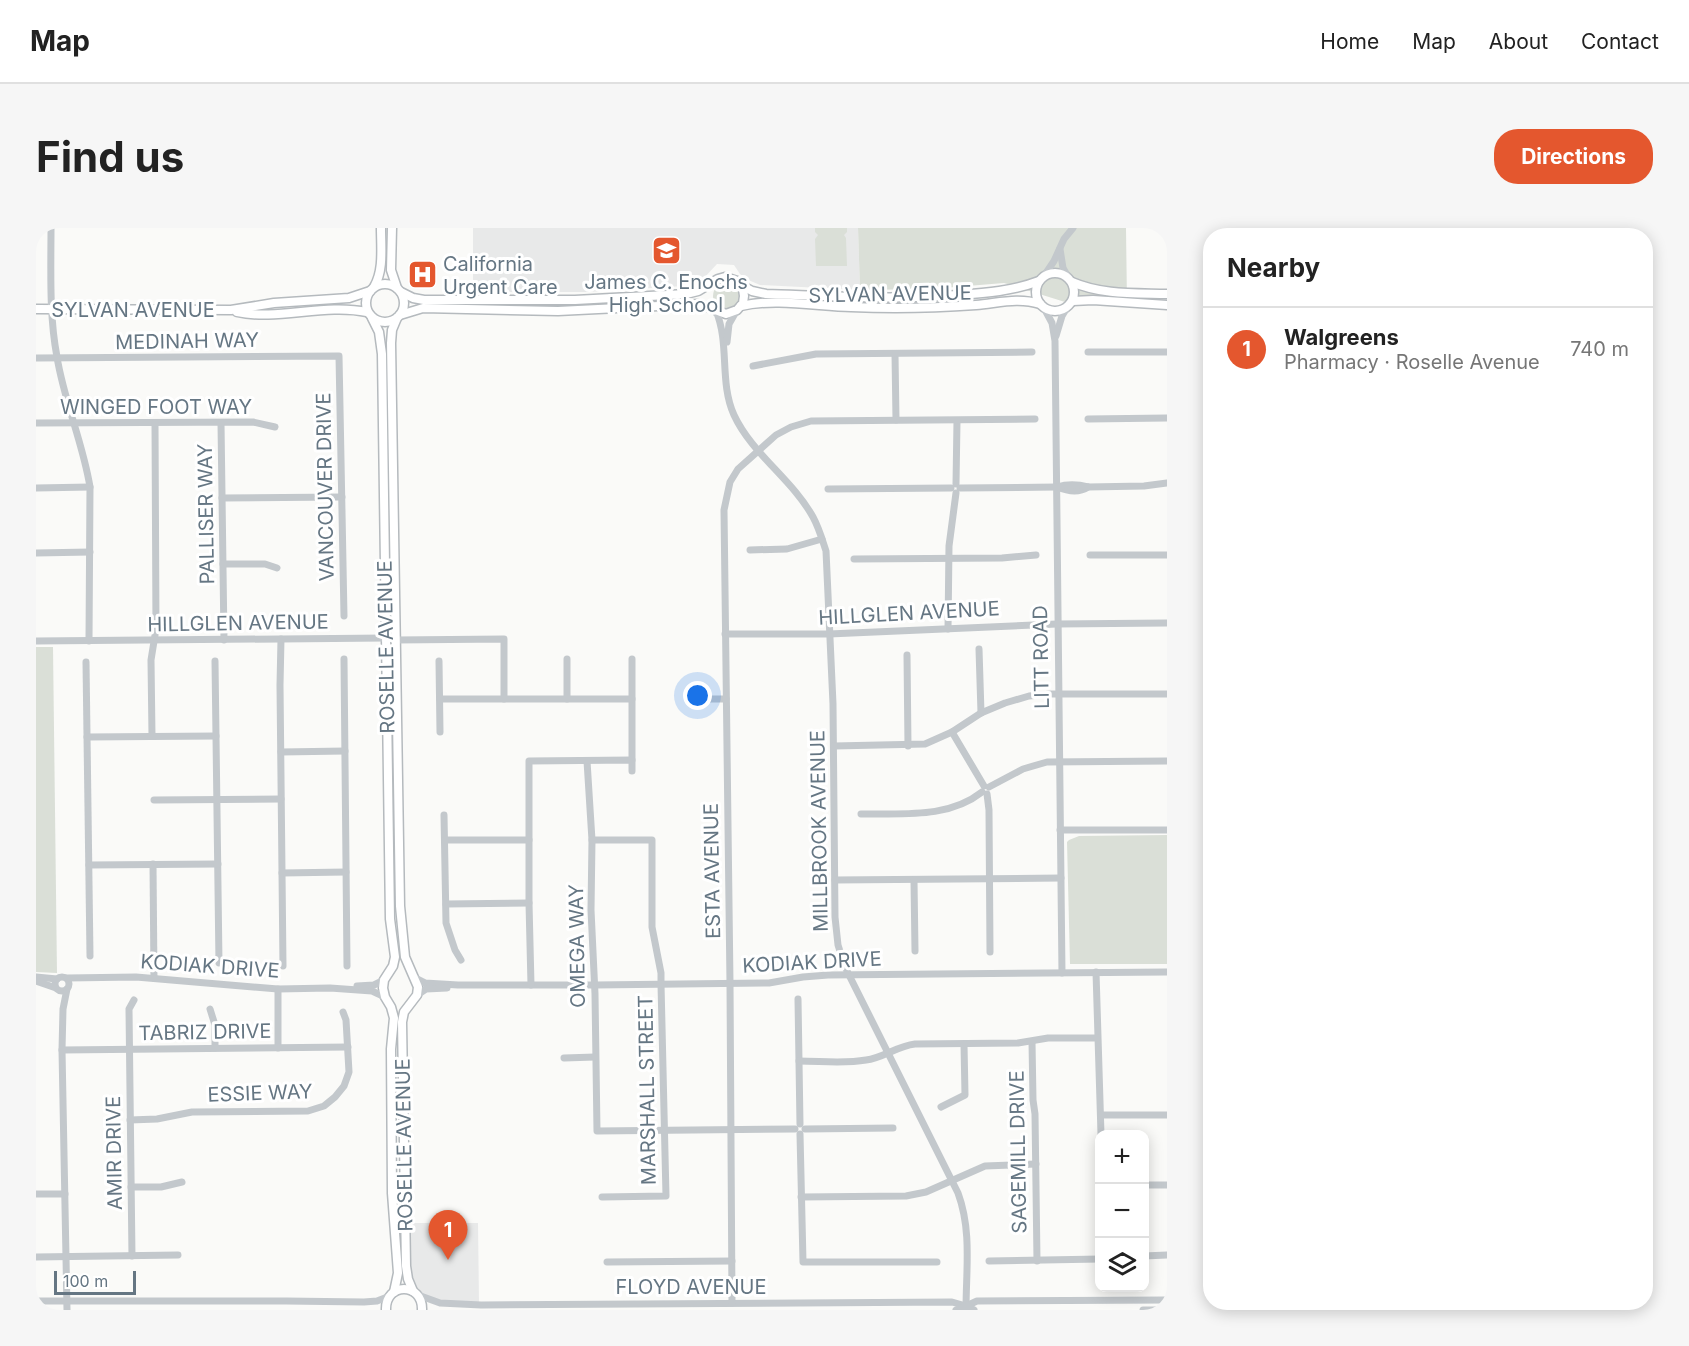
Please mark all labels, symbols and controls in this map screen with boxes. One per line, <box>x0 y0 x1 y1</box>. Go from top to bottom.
text: Map <box>30 24 90 58</box>
text: Home <box>1320 29 1379 54</box>
text: Map <box>1412 29 1456 54</box>
text: About <box>1489 29 1548 54</box>
text: Contact <box>1581 29 1659 54</box>
button: Directions <box>1494 129 1653 184</box>
text: Find us <box>36 131 184 182</box>
school or university icon: James C. Enochs High School <box>650 235 682 267</box>
place label: California Urgent Care <box>443 252 558 299</box>
text: Nearby <box>1227 252 1320 283</box>
hospital icon: California Urgent Care <box>406 259 438 291</box>
place label: James C. Enochs High School <box>584 270 748 317</box>
street label: SYLVAN AVENUE <box>808 281 972 307</box>
street label: SYLVAN AVENUE <box>51 298 215 322</box>
text: Walgreens <box>1284 324 1399 350</box>
street label: MEDINAH WAY <box>115 328 259 354</box>
text: 1 <box>1242 337 1251 361</box>
text: 740 m <box>1570 337 1629 361</box>
text: Pharmacy · Roselle Avenue <box>1284 350 1540 374</box>
street label: VANCOUVER DRIVE <box>311 392 339 582</box>
street label: WINGED FOOT WAY <box>60 395 252 419</box>
street label: PALLISER WAY <box>193 443 219 585</box>
street label: ROSELLE AVENUE <box>372 560 400 734</box>
street label: HILLGLEN AVENUE <box>818 596 1000 630</box>
street label: LITT ROAD <box>1028 605 1054 709</box>
street label: HILLGLEN AVENUE <box>147 609 329 637</box>
your location <box>683 681 712 710</box>
street label: MILLBROOK AVENUE <box>805 730 833 932</box>
street label: ESTA AVENUE <box>699 803 725 939</box>
street label: OMEGA WAY <box>564 883 590 1008</box>
street label: KODIAK DRIVE <box>742 946 882 978</box>
street label: KODIAK DRIVE <box>140 949 280 983</box>
street label: MARSHALL STREET <box>633 995 661 1185</box>
street label: TABRIZ DRIVE <box>138 1019 272 1045</box>
street label: ROSELLE AVENUE <box>390 1058 418 1232</box>
street label: SAGEMILL DRIVE <box>1005 1070 1031 1234</box>
street label: ESSIE WAY <box>207 1079 313 1107</box>
street label: AMIR DRIVE <box>101 1096 127 1210</box>
map controls <box>1095 1130 1149 1292</box>
button: + <box>1095 1130 1149 1184</box>
button: − <box>1095 1184 1149 1238</box>
pin: 1 <box>428 1210 468 1260</box>
button: layers <box>1095 1238 1149 1292</box>
scale bar <box>54 1268 136 1296</box>
text: 100 m <box>63 1271 108 1291</box>
street label: FLOYD AVENUE <box>615 1275 767 1299</box>

